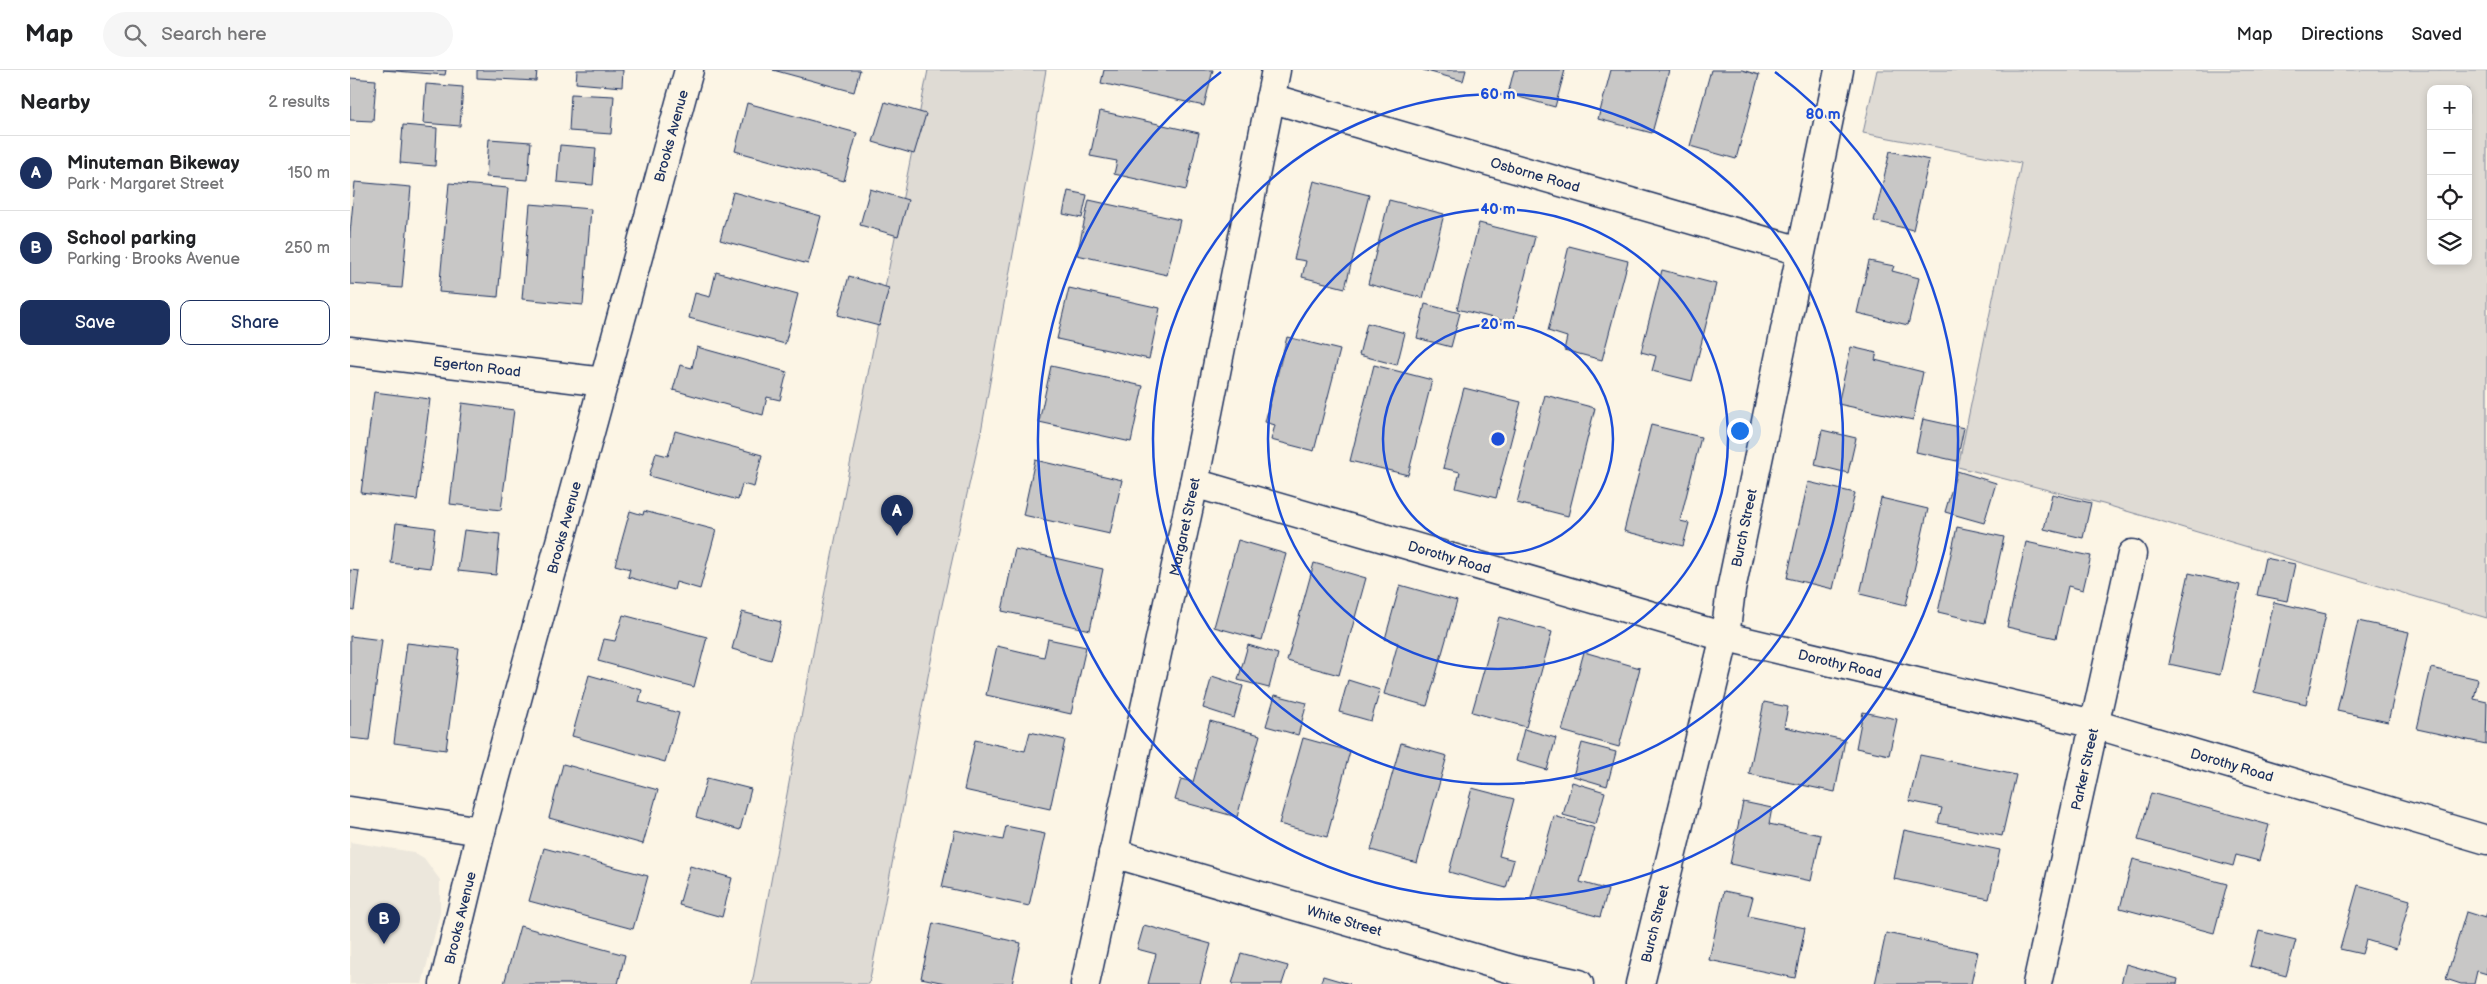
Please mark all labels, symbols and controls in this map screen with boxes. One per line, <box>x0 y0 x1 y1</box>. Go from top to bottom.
search box <box>103 12 453 57</box>
text: Map <box>25 20 73 49</box>
icon: search <box>121 21 149 49</box>
text: Search here <box>161 23 267 46</box>
text: Map <box>2237 24 2273 45</box>
text: Directions <box>2301 24 2383 45</box>
text: Saved <box>2411 24 2462 45</box>
text: 60 m <box>1480 85 1516 104</box>
map controls <box>2427 85 2472 265</box>
button: + <box>2427 85 2472 130</box>
street label: Brooks Avenue <box>650 88 692 184</box>
text: Nearby <box>20 90 90 115</box>
text: 2 results <box>268 93 330 112</box>
text: 80 m <box>1805 105 1841 124</box>
button: − <box>2427 130 2472 175</box>
text: Minuteman Bikeway <box>67 152 239 175</box>
street label: Osborne Road <box>1488 154 1582 196</box>
text: A <box>31 164 41 183</box>
text: 150 m <box>288 164 330 183</box>
text: Park · Margaret Street <box>67 175 224 194</box>
button: locate <box>2427 175 2472 220</box>
text: 40 m <box>1480 200 1516 219</box>
button: layers <box>2427 220 2472 265</box>
text: School parking <box>67 227 196 250</box>
text: B <box>30 239 42 258</box>
text: 250 m <box>284 239 330 258</box>
text: Parking · Brooks Avenue <box>67 250 240 269</box>
button: Save <box>20 300 170 345</box>
button: Share <box>180 300 330 345</box>
text: 20 m <box>1481 315 1516 334</box>
street label: Egerton Road <box>432 353 522 380</box>
your location <box>1727 418 1753 444</box>
centre of rings <box>1489 430 1507 448</box>
street label: Margaret Street <box>1166 475 1204 577</box>
street label: Brooks Avenue <box>543 480 585 576</box>
street label: Burch Street <box>1727 487 1760 569</box>
pin: A <box>881 495 913 536</box>
street label: Dorothy Road <box>1406 537 1493 577</box>
street label: Dorothy Road <box>1796 646 1884 682</box>
street label: Parker Street <box>2067 726 2102 812</box>
street label: Dorothy Road <box>2189 744 2276 785</box>
street label: Brooks Avenue <box>441 870 479 966</box>
street label: Burch Street <box>1637 883 1673 964</box>
street label: White Street <box>1305 901 1385 940</box>
pin: B <box>368 903 400 944</box>

